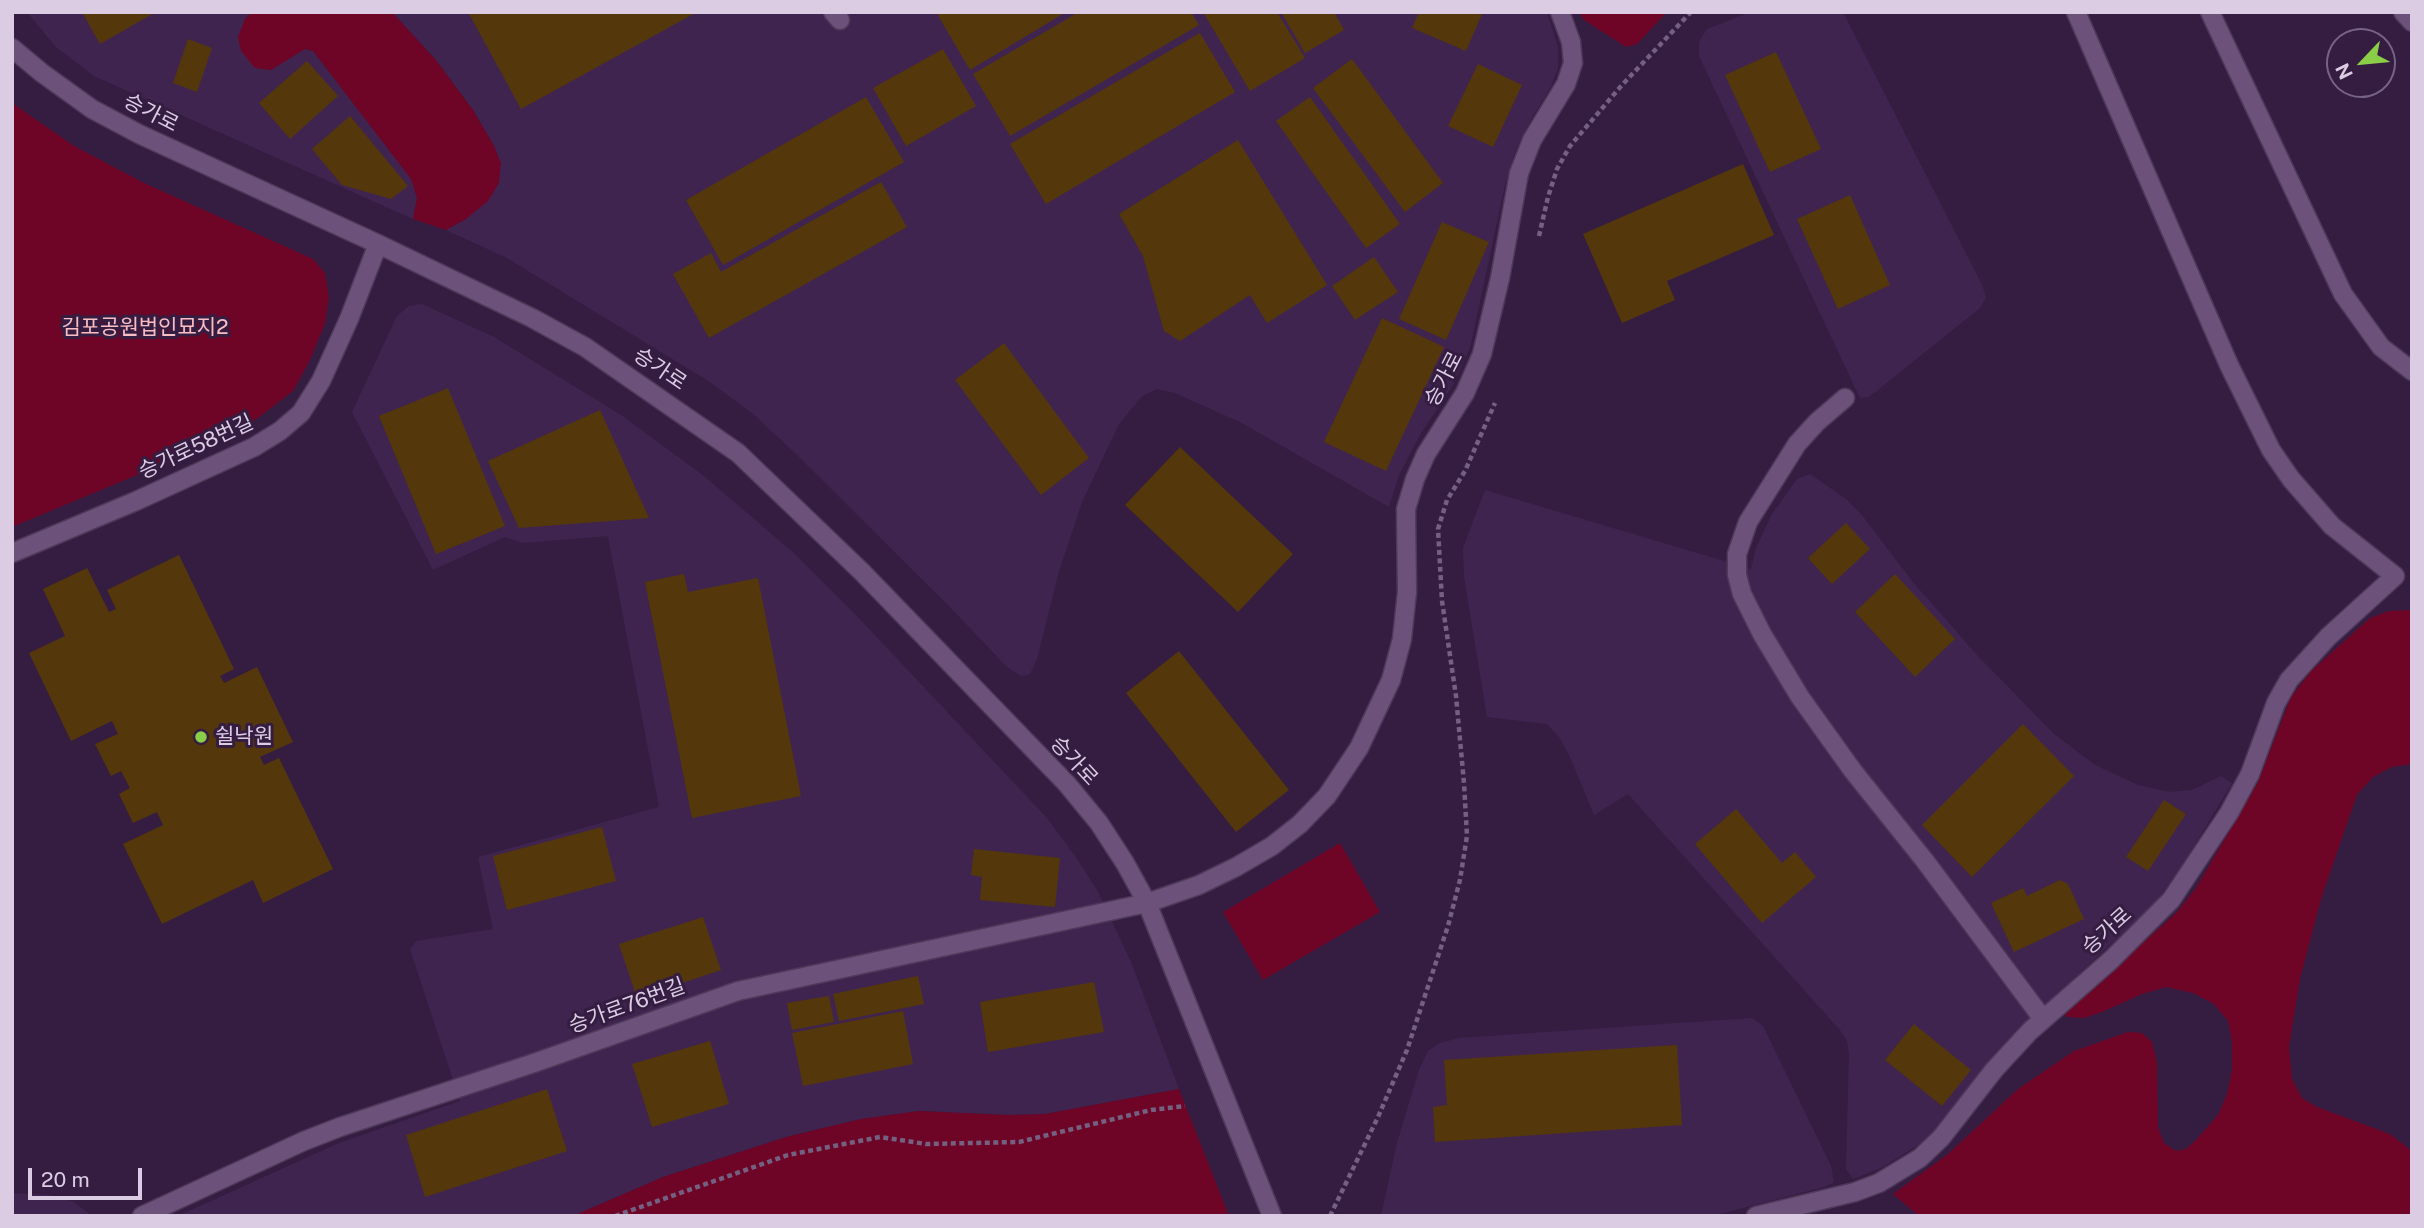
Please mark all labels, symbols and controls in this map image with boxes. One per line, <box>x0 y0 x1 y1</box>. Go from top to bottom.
north arrow <box>2326 28 2396 98</box>
text: N <box>2331 60 2357 83</box>
street label: 승가로 <box>119 89 183 137</box>
park label: 김포공원법인묘지2 <box>61 315 229 341</box>
street label: 승가로 <box>629 342 691 396</box>
street label: 승가로 <box>1420 347 1468 411</box>
street label: 승가로58번길 <box>135 409 257 485</box>
place label: 쉴낙원 <box>215 724 273 750</box>
marker: 쉴낙원 <box>193 729 209 745</box>
street label: 승가로 <box>1045 731 1103 791</box>
street label: 승가로 <box>2077 902 2137 960</box>
street label: 승가로76번길 <box>565 973 689 1039</box>
scale bar <box>32 1154 145 1198</box>
text: 20 m <box>41 1167 90 1192</box>

